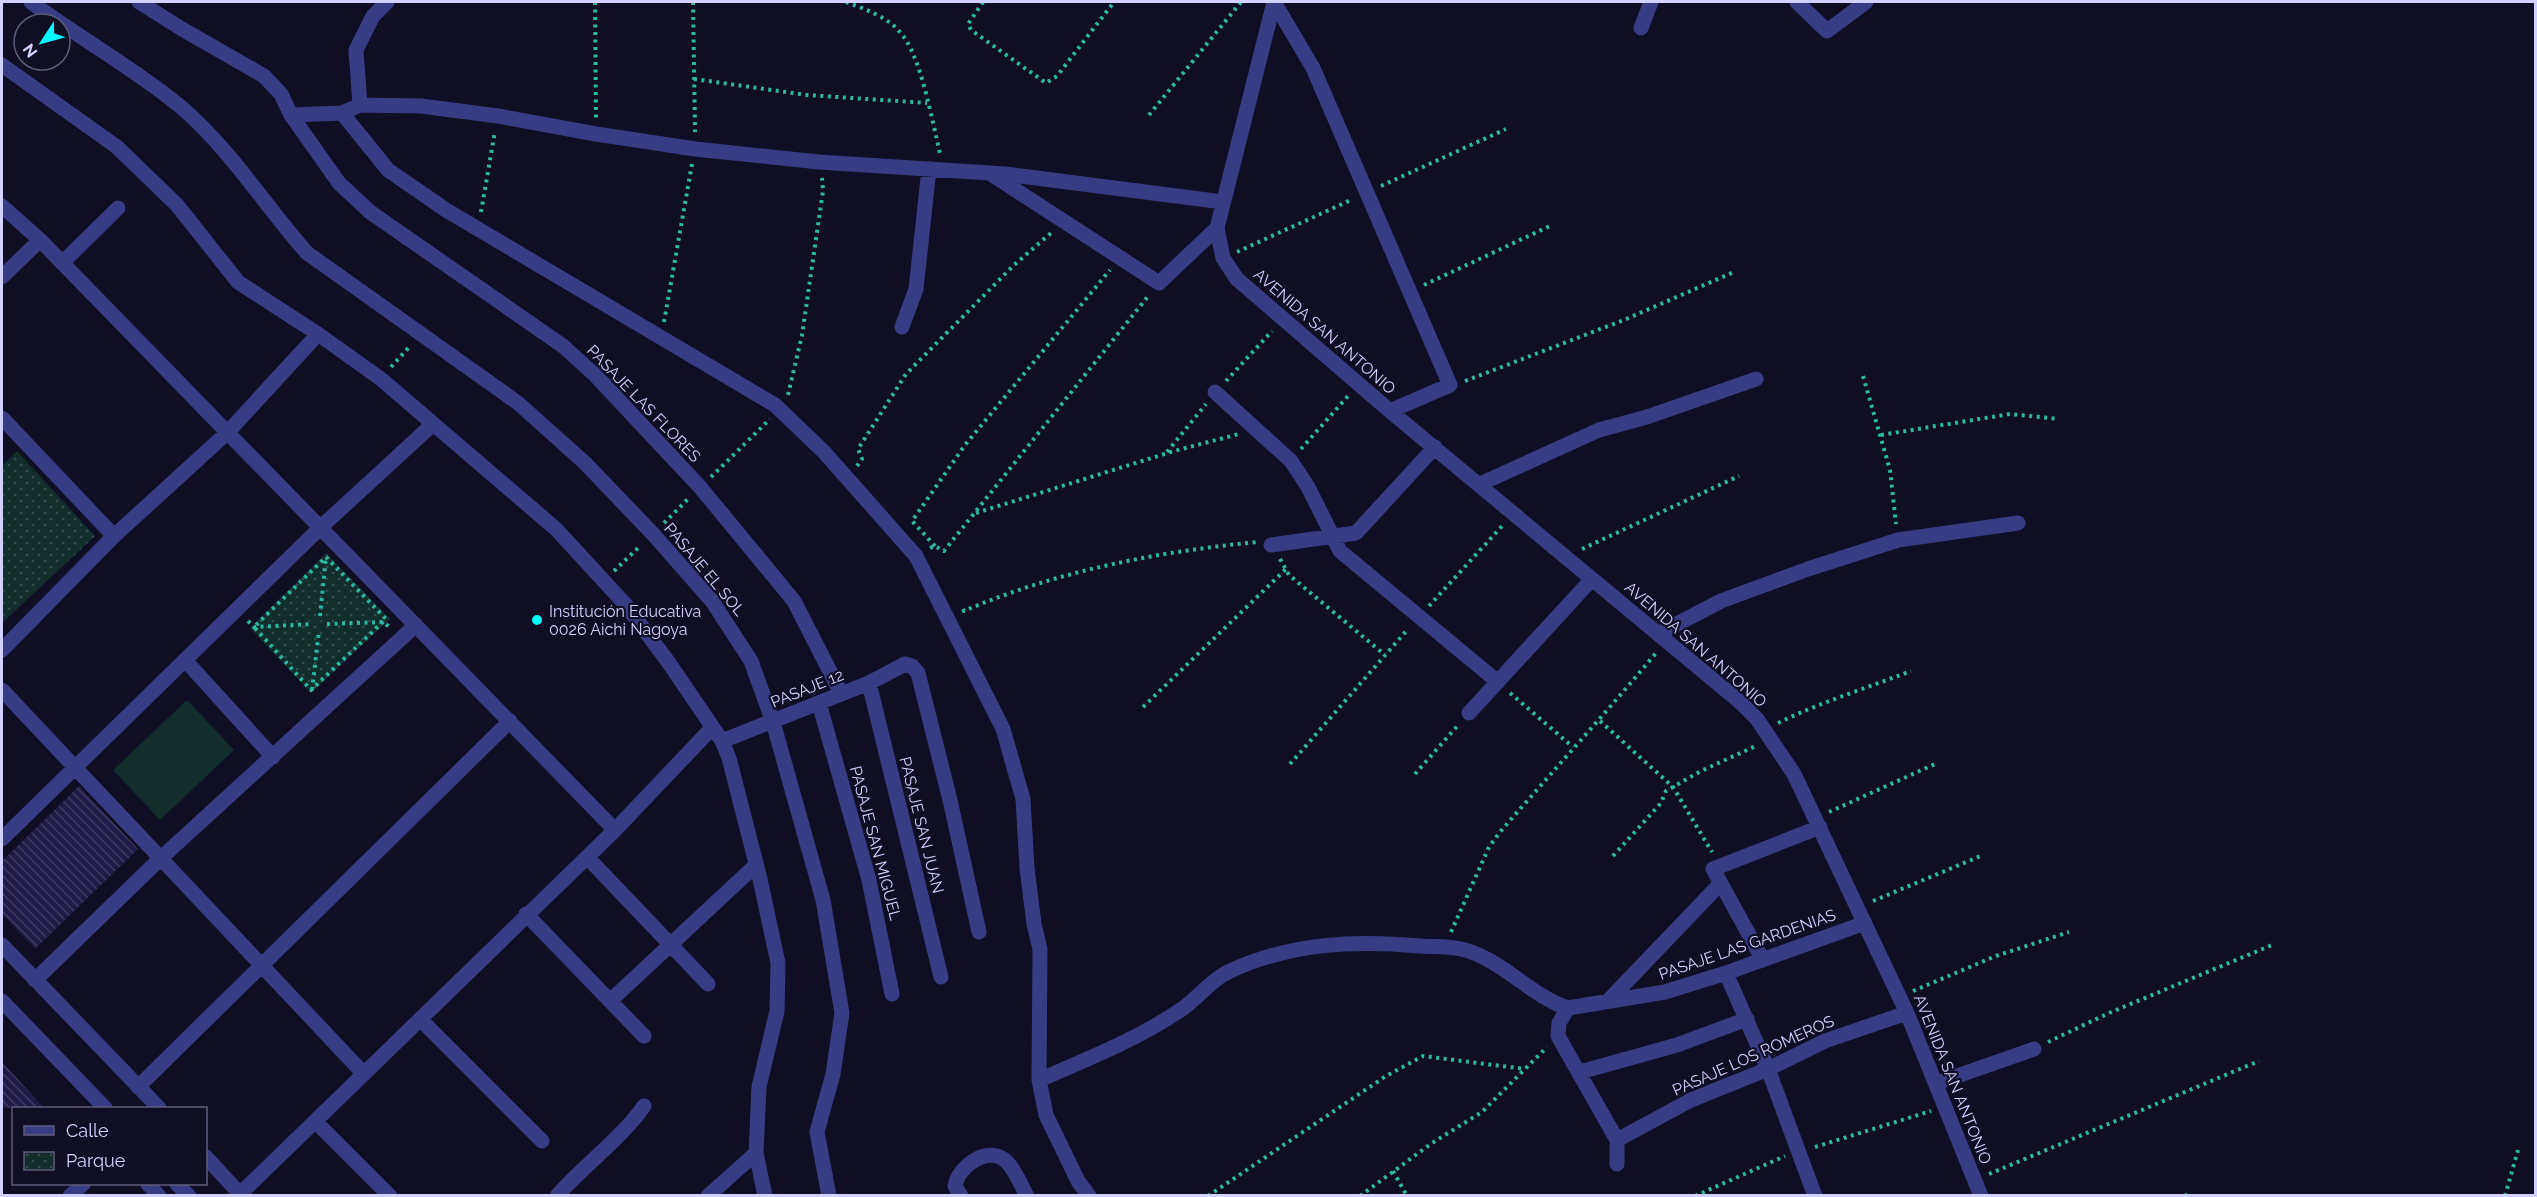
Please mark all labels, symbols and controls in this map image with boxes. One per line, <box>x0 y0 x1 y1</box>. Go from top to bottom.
north arrow <box>12 12 72 72</box>
text: N <box>19 40 42 61</box>
street label: AVENIDA SAN ANTONIO <box>1250 265 1399 398</box>
street label: PASAJE LAS FLORES <box>583 341 705 466</box>
street label: PASAJE EL SOL <box>660 519 749 620</box>
street label: AVENIDA SAN ANTONIO <box>1621 578 1770 711</box>
place label: Institución Educativa 0026 Aichi Nagoya <box>549 602 701 639</box>
marker: Institución Educativa 0026 Aichi Nagoya <box>530 613 544 627</box>
street label: PASAJE 12 <box>768 665 846 712</box>
street label: PASAJE SAN JUAN <box>895 755 948 896</box>
street label: PASAJE SAN MIGUEL <box>846 764 905 923</box>
street label: PASAJE LAS GARDENIAS <box>1656 905 1838 984</box>
street label: AVENIDA SAN ANTONIO <box>1910 992 1995 1167</box>
street label: PASAJE LOS ROMEROS <box>1670 1011 1837 1100</box>
legend <box>12 1107 207 1185</box>
text: Calle <box>66 1120 109 1141</box>
text: Parque <box>66 1150 126 1171</box>

